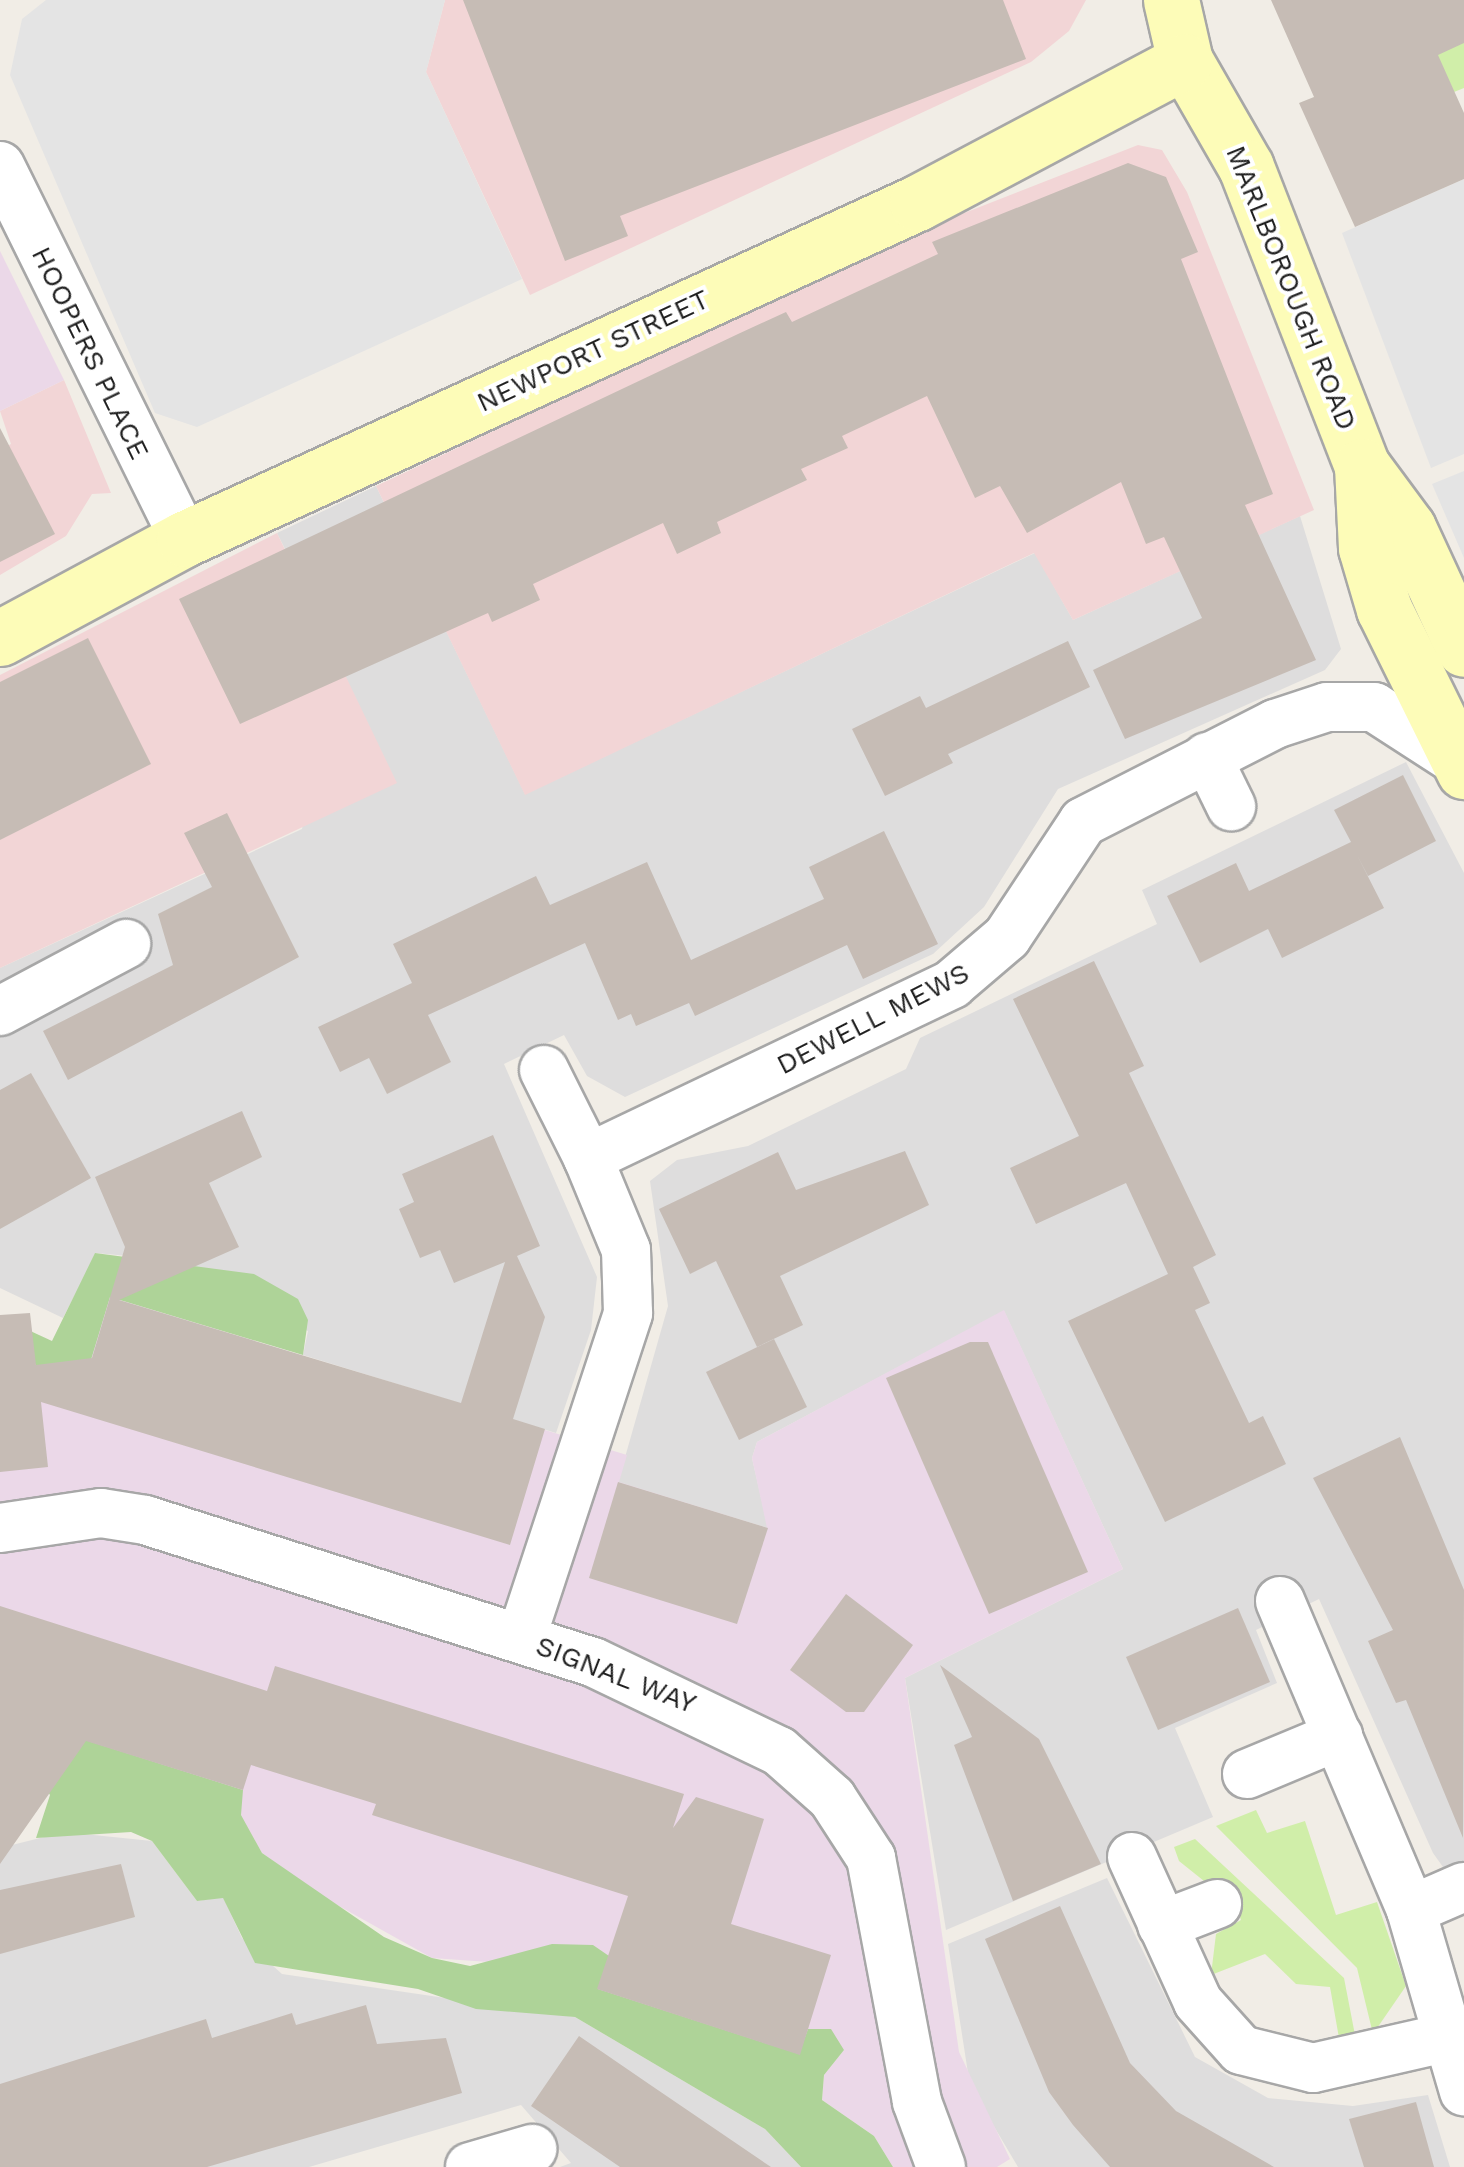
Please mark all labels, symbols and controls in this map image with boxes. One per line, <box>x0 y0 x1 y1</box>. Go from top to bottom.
street label: MARLBOROUGH ROAD <box>1218 141 1364 435</box>
street label: HOOPERS PLACE <box>24 241 156 465</box>
street label: NEWPORT STREET <box>471 282 715 420</box>
street label: DEWELL MEWS <box>771 956 975 1082</box>
street label: SIGNAL WAY <box>530 1629 702 1721</box>

